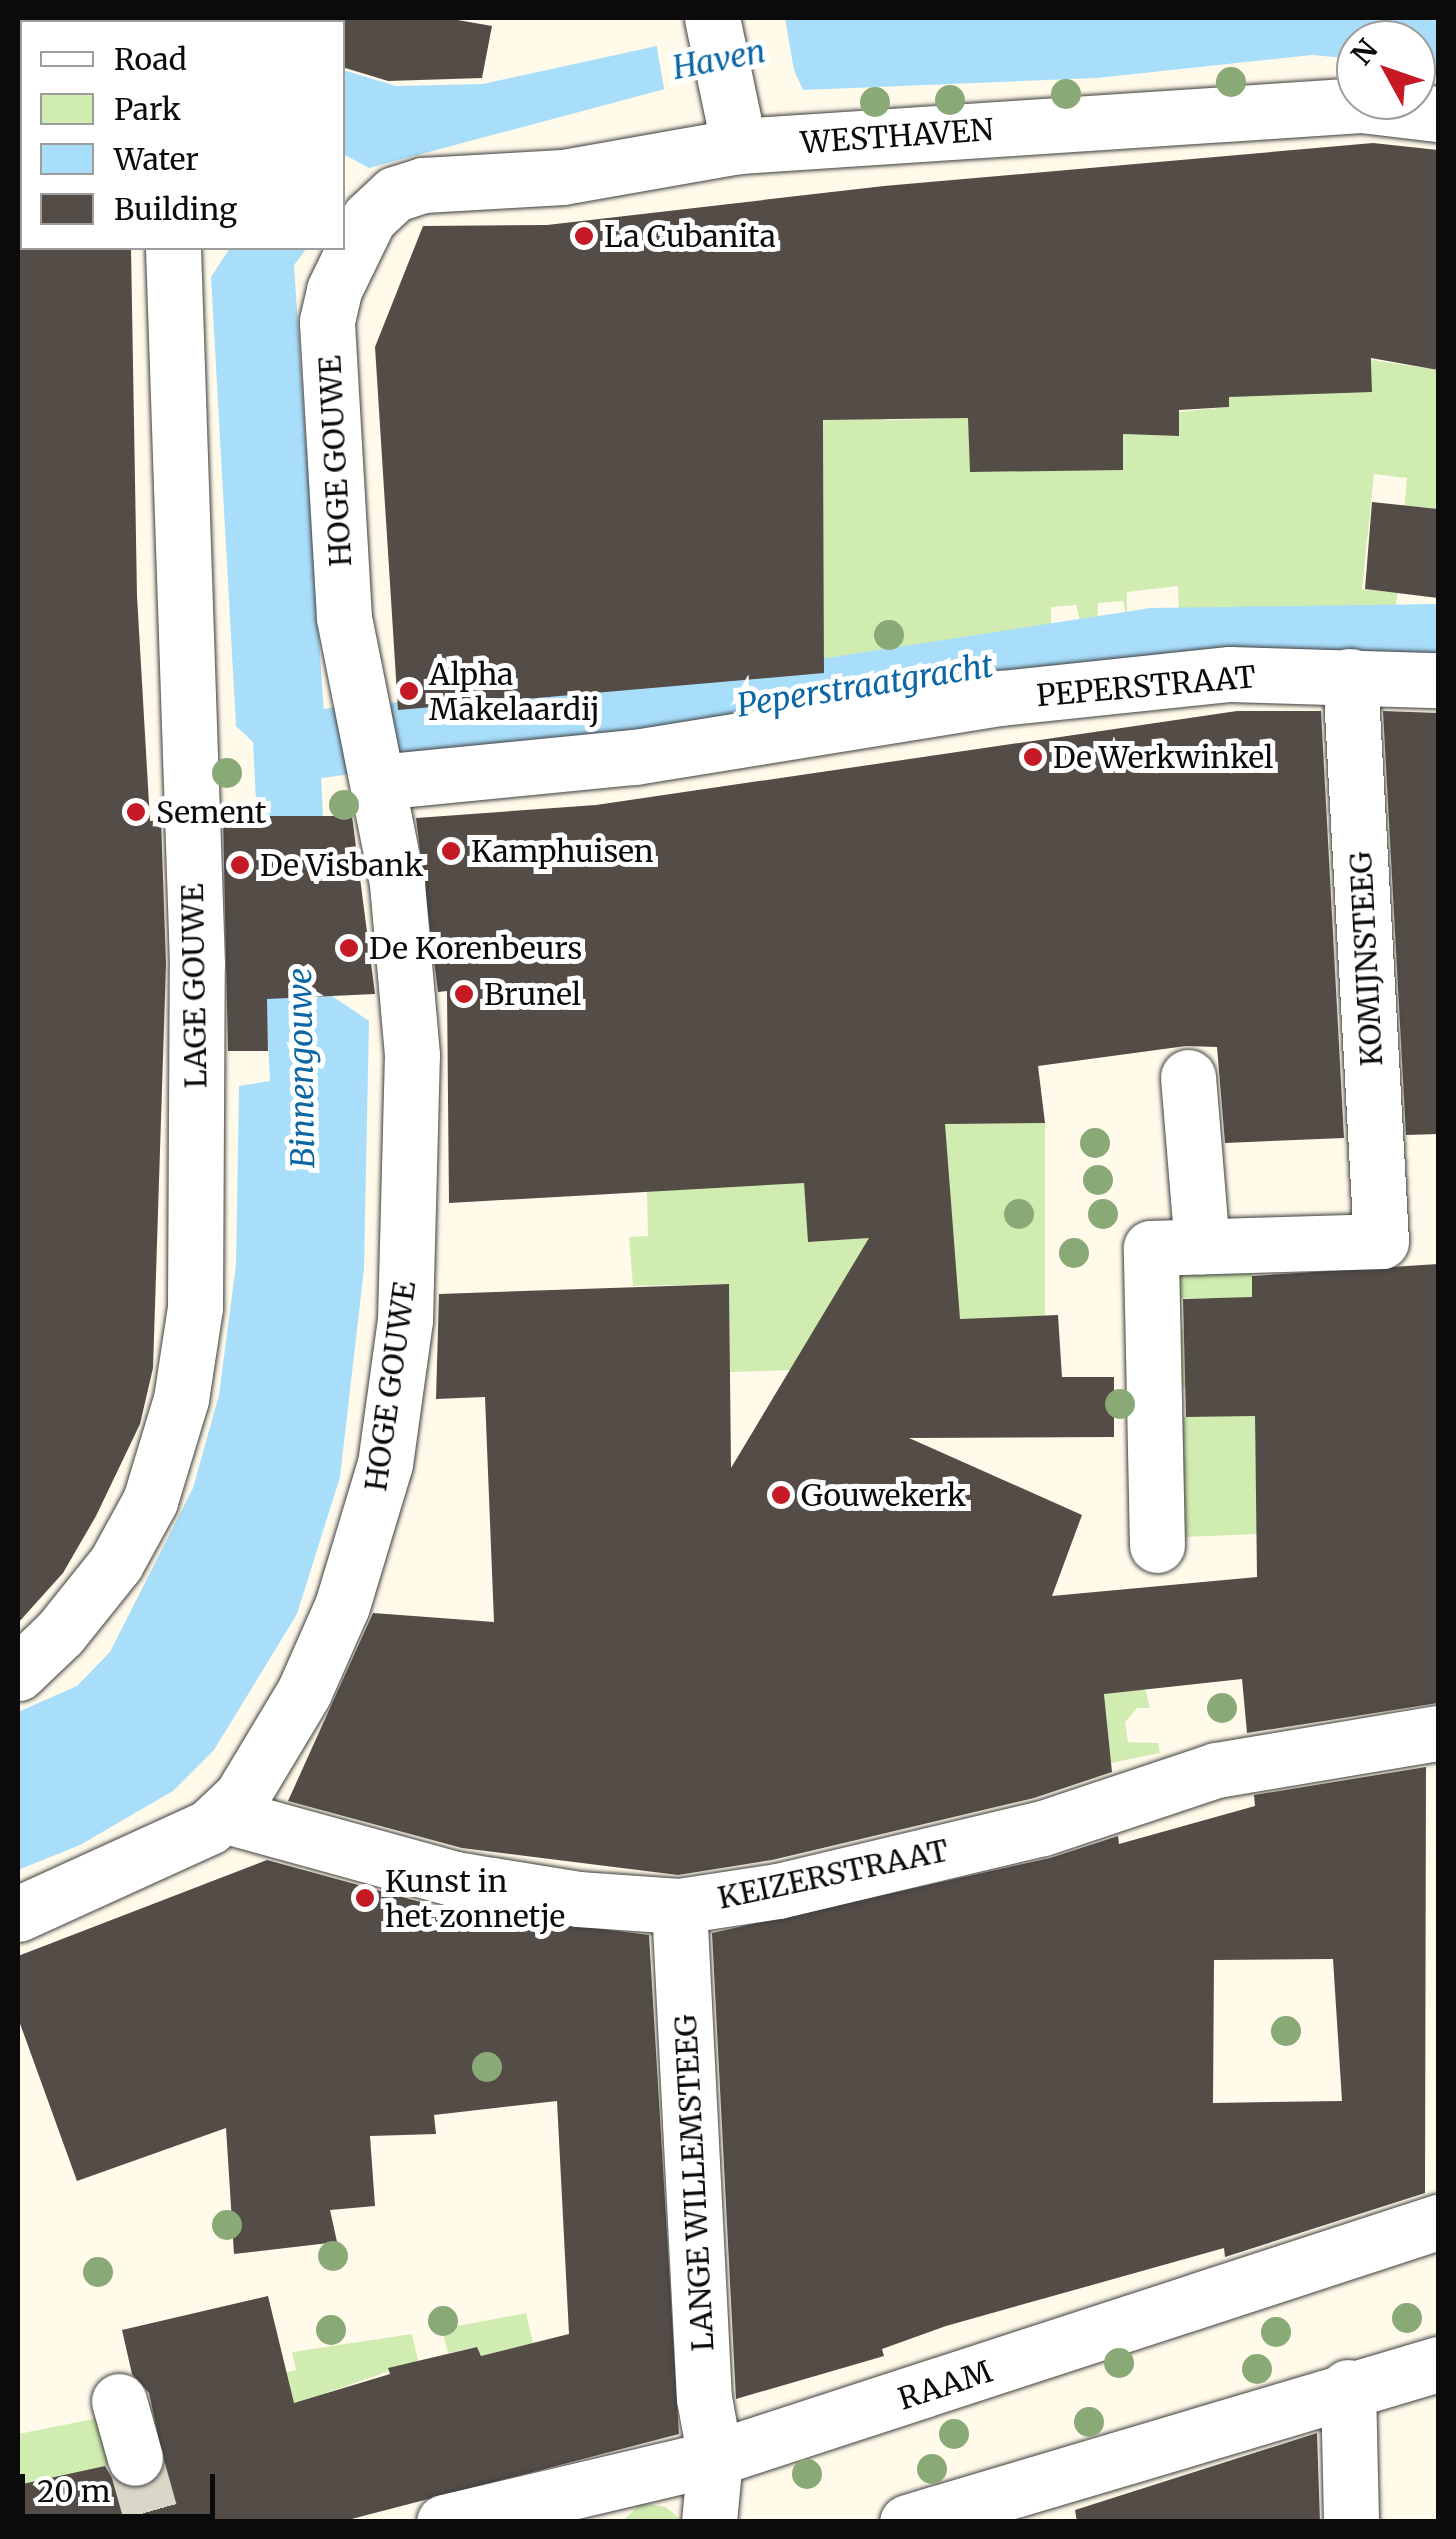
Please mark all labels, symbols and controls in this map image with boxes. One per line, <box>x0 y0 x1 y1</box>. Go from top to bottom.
legend <box>20 20 345 250</box>
north arrow <box>1336 20 1436 120</box>
water label: Haven <box>669 32 769 88</box>
text: N <box>1344 32 1385 72</box>
text: Road <box>114 40 187 78</box>
text: Park <box>114 90 181 128</box>
street label: WESTHAVEN <box>799 111 995 161</box>
text: Water <box>114 140 199 178</box>
text: Building <box>114 190 237 228</box>
place label: La Cubanita <box>604 218 776 254</box>
marker: La Cubanita <box>573 225 595 247</box>
street label: HOGE GOUWE <box>311 355 359 567</box>
water label: Peperstraatgracht <box>734 647 996 725</box>
place label: Alpha Makelaardij <box>429 656 600 726</box>
street label: PEPERSTRAAT <box>1035 658 1257 714</box>
marker: Alpha Makelaardij <box>398 680 420 702</box>
place label: De Werkwinkel <box>1053 739 1273 775</box>
marker: De Werkwinkel <box>1022 746 1044 768</box>
place label: Sement <box>156 794 266 830</box>
marker: Sement <box>125 801 147 823</box>
place label: Kamphuisen <box>471 833 654 869</box>
marker: Kamphuisen <box>440 840 462 862</box>
place label: De Visbank <box>260 847 423 883</box>
street label: KOMIJNSTEEG <box>1342 851 1390 1067</box>
marker: De Visbank <box>229 854 251 876</box>
street label: LAGE GOUWE <box>174 883 214 1089</box>
place label: De Korenbeurs <box>369 930 582 966</box>
marker: De Korenbeurs <box>338 937 360 959</box>
water label: Binnengouwe <box>281 967 323 1169</box>
place label: Brunel <box>484 976 581 1012</box>
marker: Brunel <box>453 983 475 1005</box>
street label: HOGE GOUWE <box>357 1279 423 1493</box>
place label: Gouwekerk <box>801 1477 966 1513</box>
marker: Gouwekerk <box>770 1484 792 1506</box>
street label: KEIZERSTRAAT <box>715 1832 951 1916</box>
place label: Kunst in het zonnetje <box>385 1863 565 1934</box>
marker: Kunst in het zonnetje <box>354 1887 376 1909</box>
street label: LANGE WILLEMSTEEG <box>667 2014 721 2352</box>
street label: RAAM <box>894 2353 996 2417</box>
scale bar <box>25 2454 220 2516</box>
text: 20 m <box>37 2472 110 2510</box>

